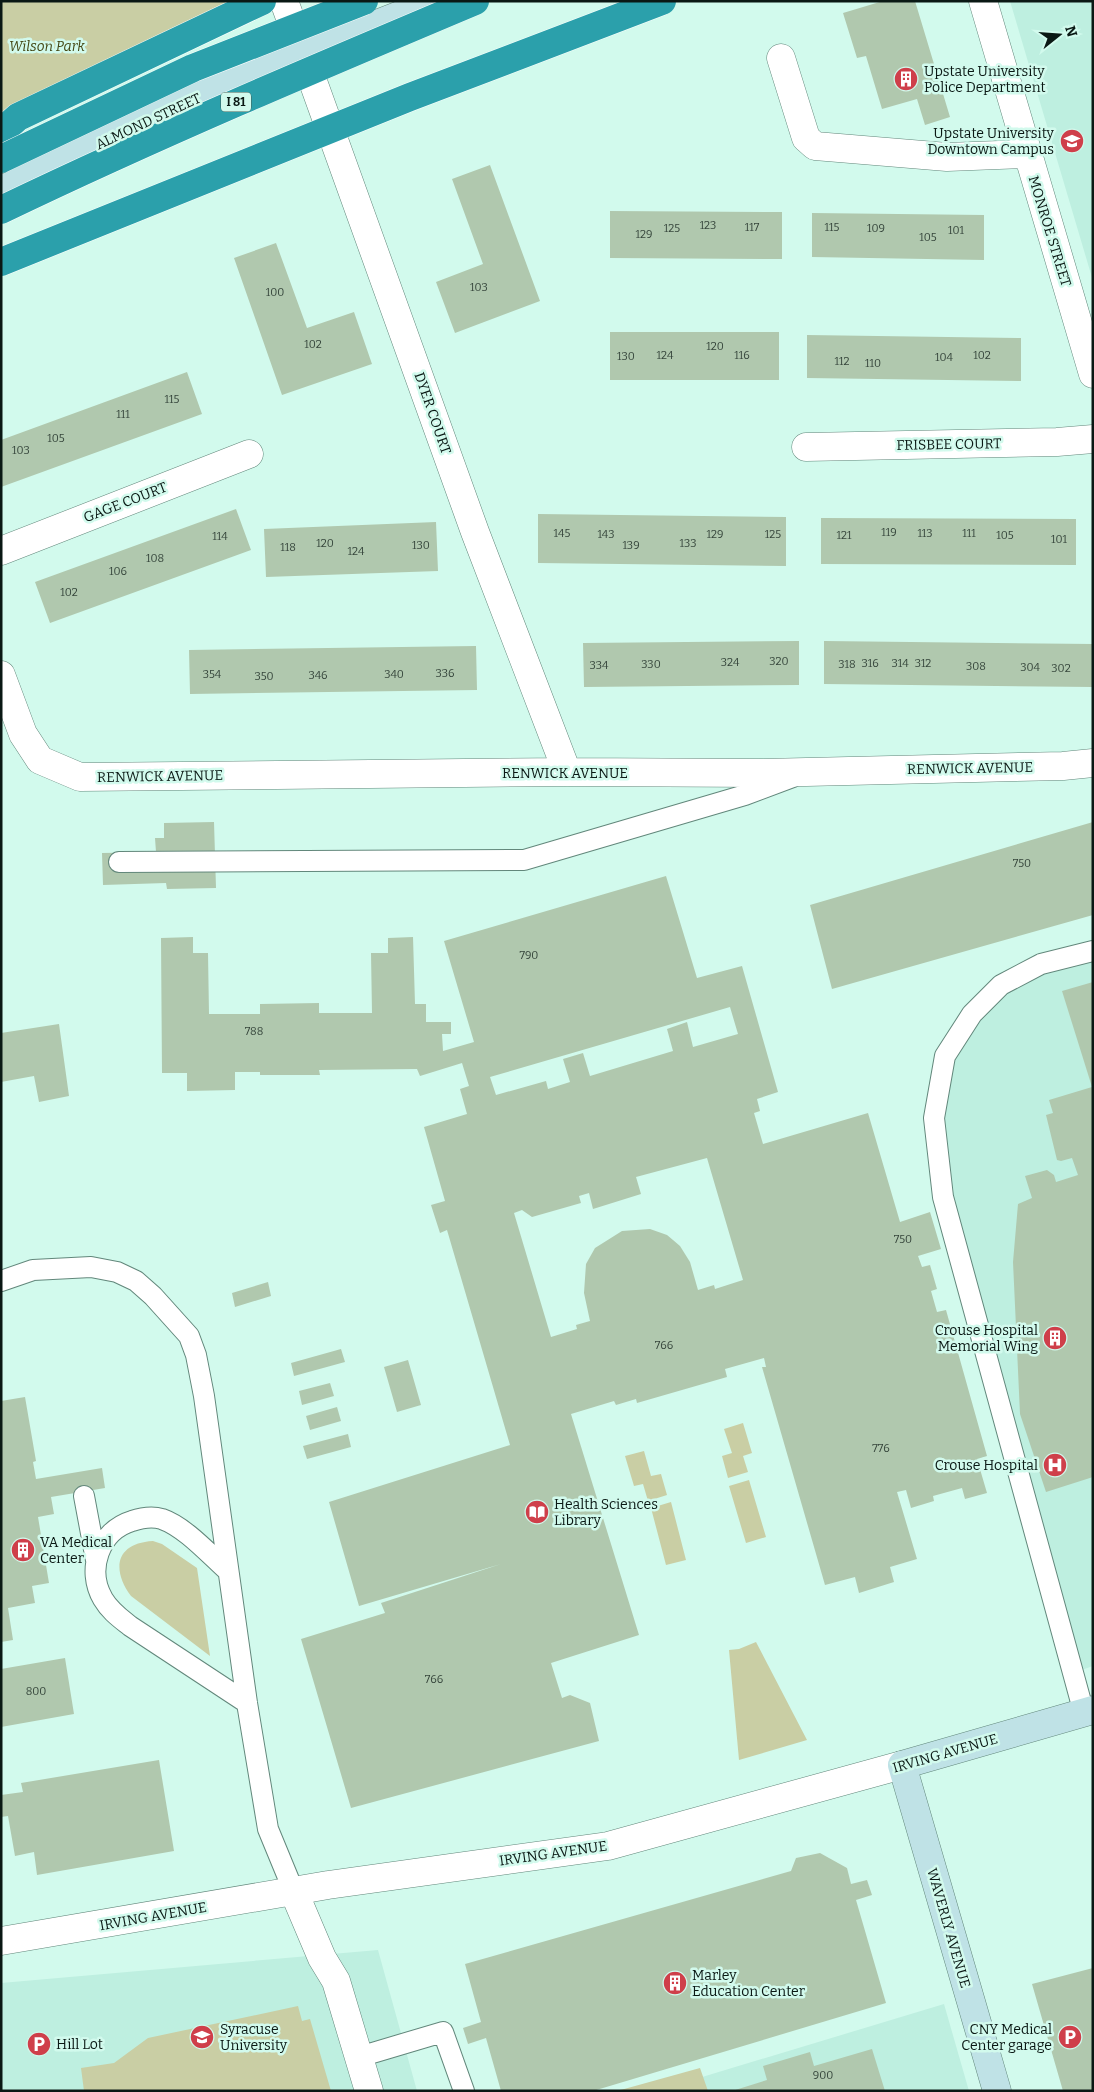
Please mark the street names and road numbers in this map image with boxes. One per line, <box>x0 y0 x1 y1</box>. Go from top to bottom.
street label: ALMOND STREET <box>93 90 204 153</box>
road number: I 81 <box>221 92 251 111</box>
street label: MONROE STREET <box>1025 174 1074 289</box>
street label: DYER COURT <box>411 370 454 456</box>
street label: FRISBEE COURT <box>896 435 1002 454</box>
street label: GAGE COURT <box>81 479 169 526</box>
street label: RENWICK AVENUE <box>907 759 1033 778</box>
street label: RENWICK AVENUE <box>502 765 628 782</box>
street label: RENWICK AVENUE <box>97 767 223 786</box>
street label: IRVING AVENUE <box>891 1730 1000 1777</box>
street label: IRVING AVENUE <box>498 1838 608 1869</box>
street label: WAVERLY AVENUE <box>923 1866 974 1990</box>
street label: IRVING AVENUE <box>98 1899 208 1934</box>

